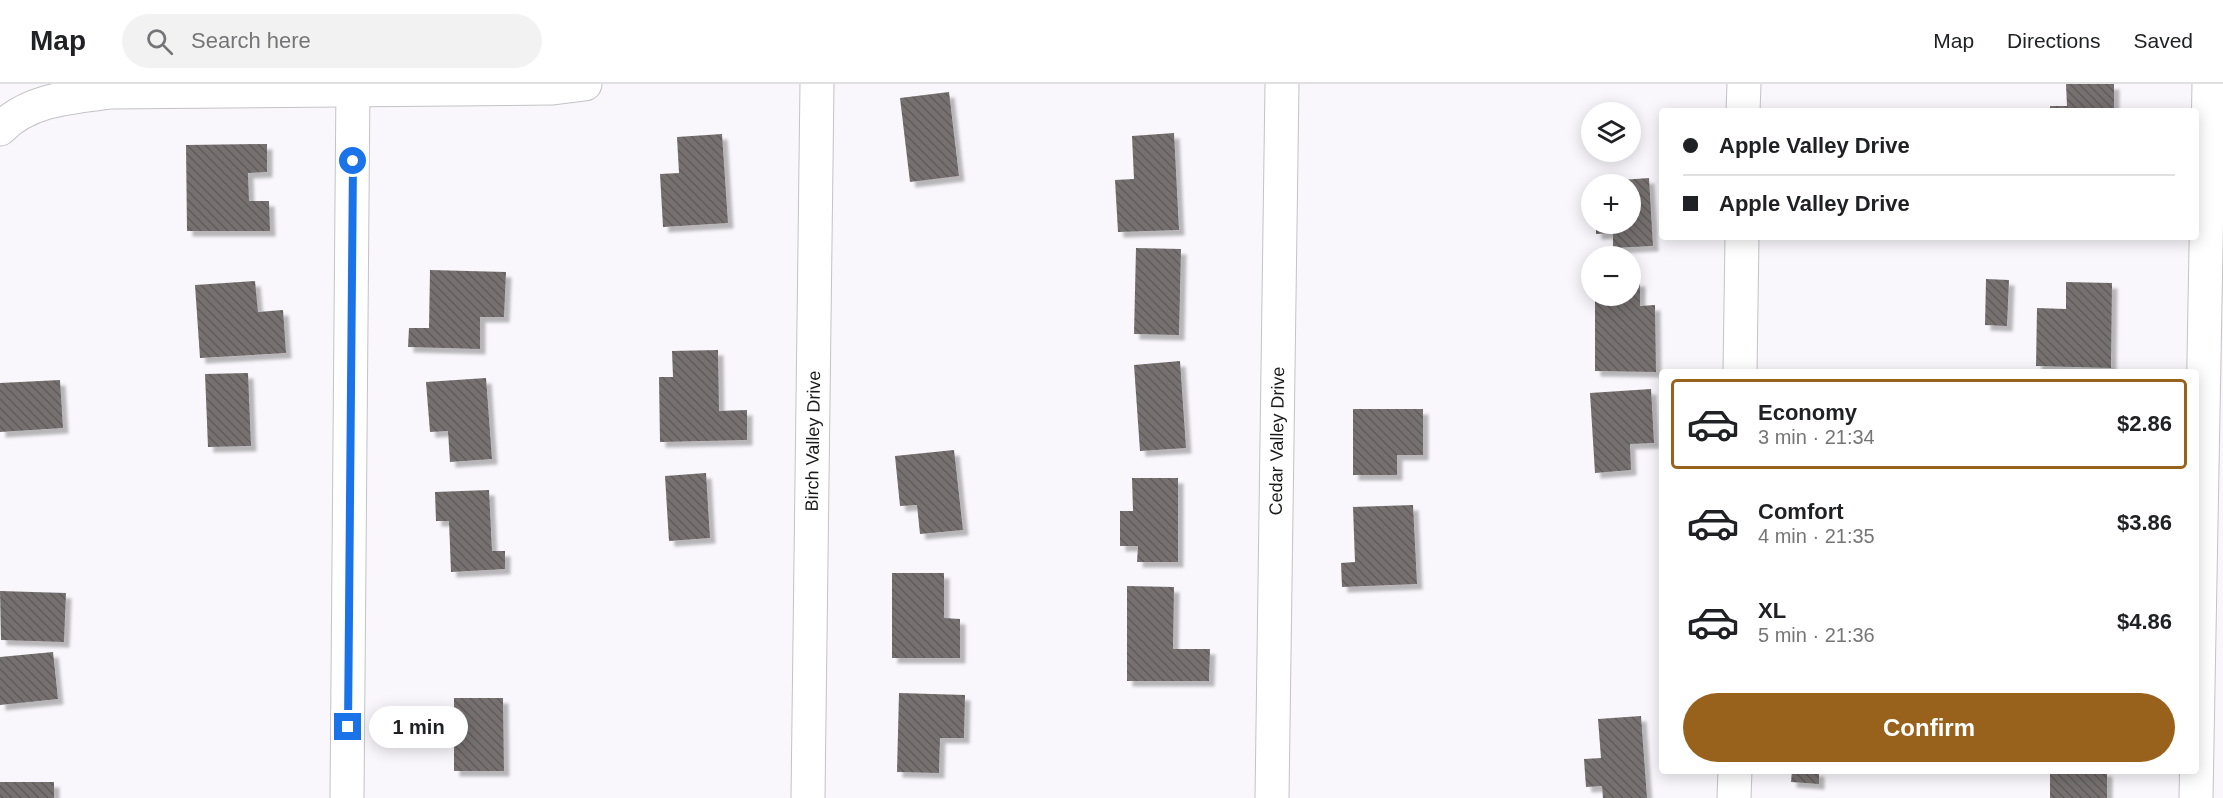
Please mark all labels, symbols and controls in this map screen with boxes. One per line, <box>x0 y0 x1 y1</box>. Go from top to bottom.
search box <box>122 14 542 68</box>
text: Map <box>30 25 86 56</box>
icon: search <box>143 25 176 58</box>
text: Search here <box>191 28 311 53</box>
text: Map <box>1933 29 1974 52</box>
text: Directions <box>2007 29 2100 52</box>
text: Saved <box>2133 29 2193 52</box>
map controls <box>1581 102 1641 306</box>
button: layers <box>1581 102 1641 162</box>
text: Apple Valley Drive <box>1719 133 1910 158</box>
route start <box>339 147 366 174</box>
button: + <box>1581 174 1641 234</box>
text: Apple Valley Drive <box>1719 191 1910 216</box>
button: − <box>1581 246 1641 306</box>
street label: Cedar Valley Drive <box>1266 366 1288 516</box>
street label: Birch Valley Drive <box>802 370 824 512</box>
icon: car <box>1686 397 1740 451</box>
text: Economy <box>1758 400 1857 425</box>
text: $2.86 <box>2117 411 2172 436</box>
text: 3 min · 21:34 <box>1758 426 1875 448</box>
icon: car <box>1686 496 1740 550</box>
text: Comfort <box>1758 499 1844 524</box>
text: $3.86 <box>2117 510 2172 535</box>
text: 4 min · 21:35 <box>1758 525 1875 547</box>
icon: car <box>1686 595 1740 649</box>
text: XL <box>1758 598 1786 623</box>
text: $4.86 <box>2117 609 2172 634</box>
text: 5 min · 21:36 <box>1758 624 1875 646</box>
button: Confirm <box>1683 693 2175 762</box>
callout: 1 min <box>369 706 468 748</box>
route end <box>334 713 361 740</box>
text: 1 min <box>392 716 445 738</box>

